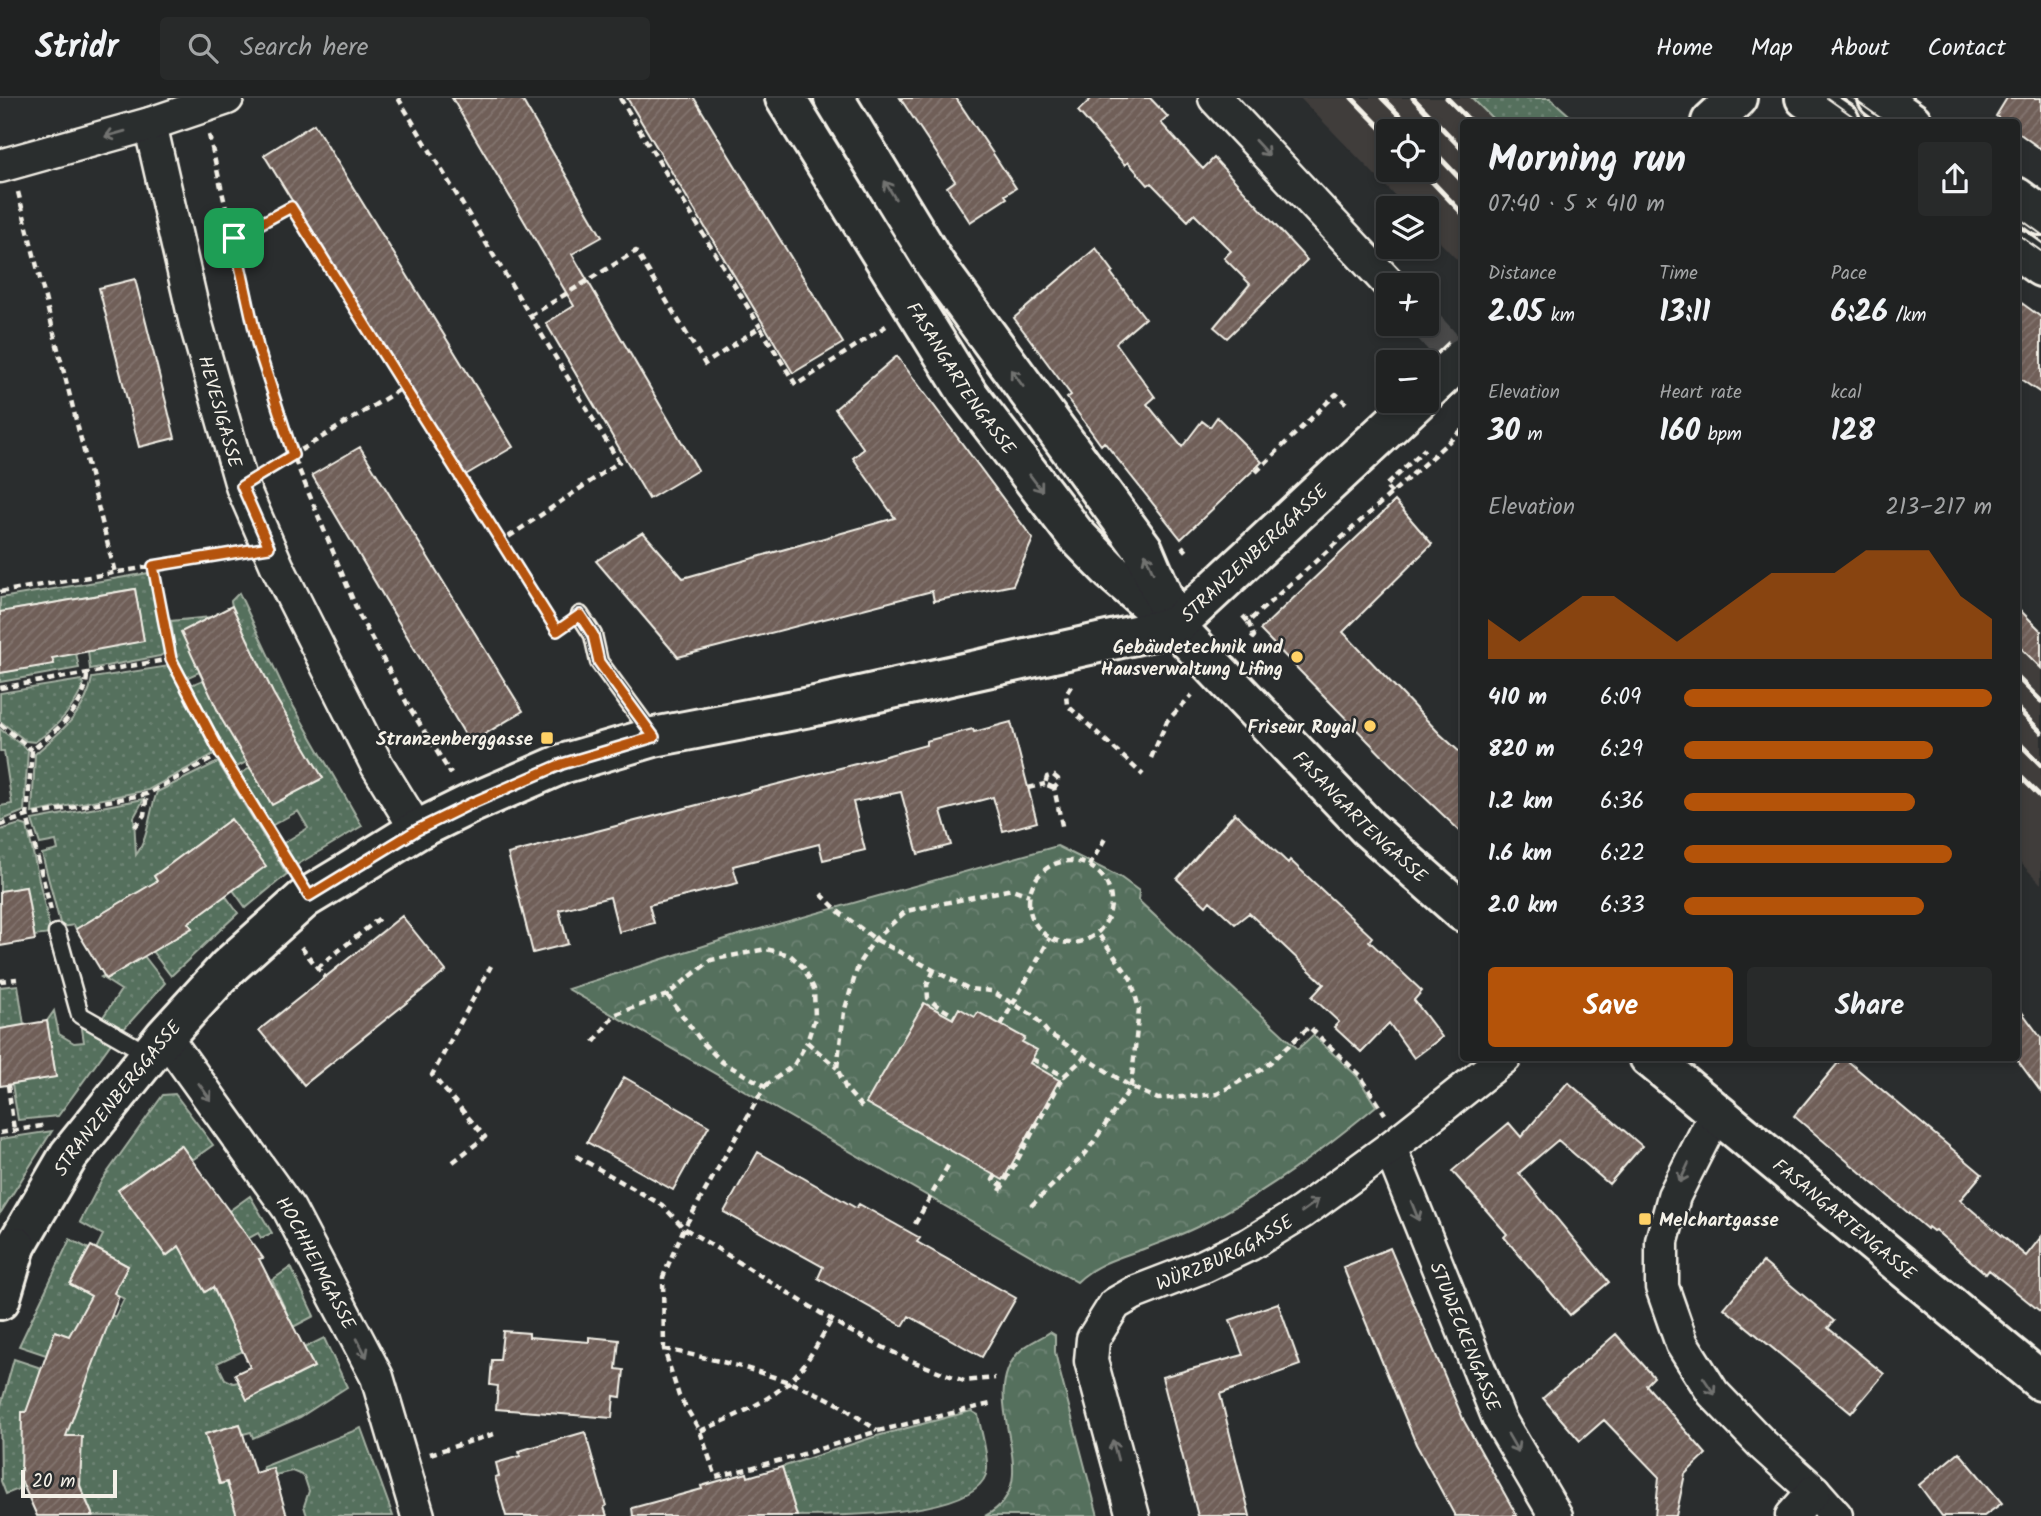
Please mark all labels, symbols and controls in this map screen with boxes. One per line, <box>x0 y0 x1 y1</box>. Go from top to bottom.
search box <box>160 17 650 80</box>
text: Stridr <box>35 22 118 75</box>
text: Search here <box>240 27 369 69</box>
icon: search <box>184 29 222 67</box>
text: Home <box>1656 29 1713 68</box>
text: Map <box>1751 29 1793 68</box>
text: About <box>1831 29 1889 68</box>
text: Contact <box>1927 29 2006 68</box>
map controls <box>1376 119 1439 413</box>
button: locate <box>1376 119 1439 182</box>
one-way arrow <box>104 128 126 141</box>
text: Morning run <box>1488 131 1686 191</box>
one-way arrow <box>1253 139 1270 156</box>
button: share <box>1918 142 1992 216</box>
one-way arrow <box>883 181 897 201</box>
text: 07:40 · 5 × 410 m <box>1488 187 1665 223</box>
button: layers <box>1376 196 1439 259</box>
pin <box>204 208 264 268</box>
icon: arrive <box>215 219 253 257</box>
text: Distance <box>1488 259 1556 289</box>
text: Time <box>1659 259 1698 289</box>
text: Pace <box>1831 259 1867 289</box>
button: + <box>1376 273 1439 336</box>
text: 2.05 <box>1488 289 1543 337</box>
text: 13:11 <box>1659 289 1710 337</box>
text: 6:26 <box>1831 289 1888 337</box>
street label: FASANGARTENGASSE <box>898 297 1023 463</box>
text: km <box>1543 301 1575 331</box>
text: /km <box>1888 301 1926 331</box>
button: − <box>1376 350 1439 413</box>
street label: HEVESIGASSE <box>189 352 249 472</box>
one-way arrow <box>1010 369 1024 388</box>
text: Elevation <box>1488 378 1560 408</box>
text: Heart rate <box>1659 378 1742 408</box>
text: kcal <box>1831 378 1862 408</box>
text: 30 <box>1488 408 1520 456</box>
text: 160 <box>1659 408 1700 456</box>
text: 128 <box>1831 408 1875 456</box>
text: m <box>1520 420 1543 450</box>
text: bpm <box>1700 420 1742 450</box>
one-way arrow <box>1028 473 1043 492</box>
street label: STRANZENBERGGASSE <box>1175 477 1336 631</box>
text: Elevation <box>1488 490 1575 526</box>
text: 213–217 m <box>1886 490 1992 526</box>
one-way arrow <box>1142 553 1155 575</box>
place label: Gebäudetechnik und Hausverwaltung Lifing <box>1101 633 1284 685</box>
marker: Gebäudetechnik und Hausverwaltung Lifing <box>1289 649 1305 665</box>
text: 410 m <box>1488 680 1547 716</box>
text: 6:09 <box>1600 680 1641 716</box>
place label: Friseur Royal <box>1248 713 1357 743</box>
marker: Friseur Royal <box>1362 718 1378 734</box>
place label: Stranzenberggasse <box>376 725 533 755</box>
marker: Stranzenberggasse <box>539 730 555 746</box>
text: 820 m <box>1488 732 1554 768</box>
text: 6:29 <box>1600 732 1643 768</box>
street label: FASANGARTENGASSE <box>1284 744 1434 892</box>
text: 1.2 km <box>1488 784 1553 820</box>
text: 6:36 <box>1600 784 1644 820</box>
text: 1.6 km <box>1488 836 1552 872</box>
text: 6:22 <box>1600 836 1645 872</box>
text: 2.0 km <box>1488 888 1558 924</box>
text: 6:33 <box>1600 888 1645 924</box>
button: Save <box>1488 967 1733 1047</box>
button: Share <box>1747 967 1992 1047</box>
street label: STRANZENBERGGASSE <box>47 1014 190 1182</box>
one-way arrow <box>198 1082 212 1101</box>
street label: FASANGARTENGASSE <box>1765 1152 1923 1289</box>
one-way arrow <box>1677 1162 1690 1184</box>
street label: HOCHHEIMGASSE <box>267 1190 363 1336</box>
one-way arrow <box>1300 1199 1319 1213</box>
one-way arrow <box>1410 1200 1423 1222</box>
place label: Melchartgasse <box>1659 1206 1779 1236</box>
street label: WÜRZBURGGASSE <box>1152 1207 1300 1300</box>
marker: Melchartgasse <box>1637 1211 1653 1227</box>
street label: STUWECKENGASSE <box>1420 1258 1508 1417</box>
one-way arrow <box>355 1337 369 1357</box>
one-way arrow <box>1702 1376 1716 1395</box>
one-way arrow <box>1506 1433 1520 1453</box>
one-way arrow <box>1108 1439 1121 1461</box>
scale bar <box>21 1467 117 1499</box>
text: 20 m <box>32 1467 75 1497</box>

